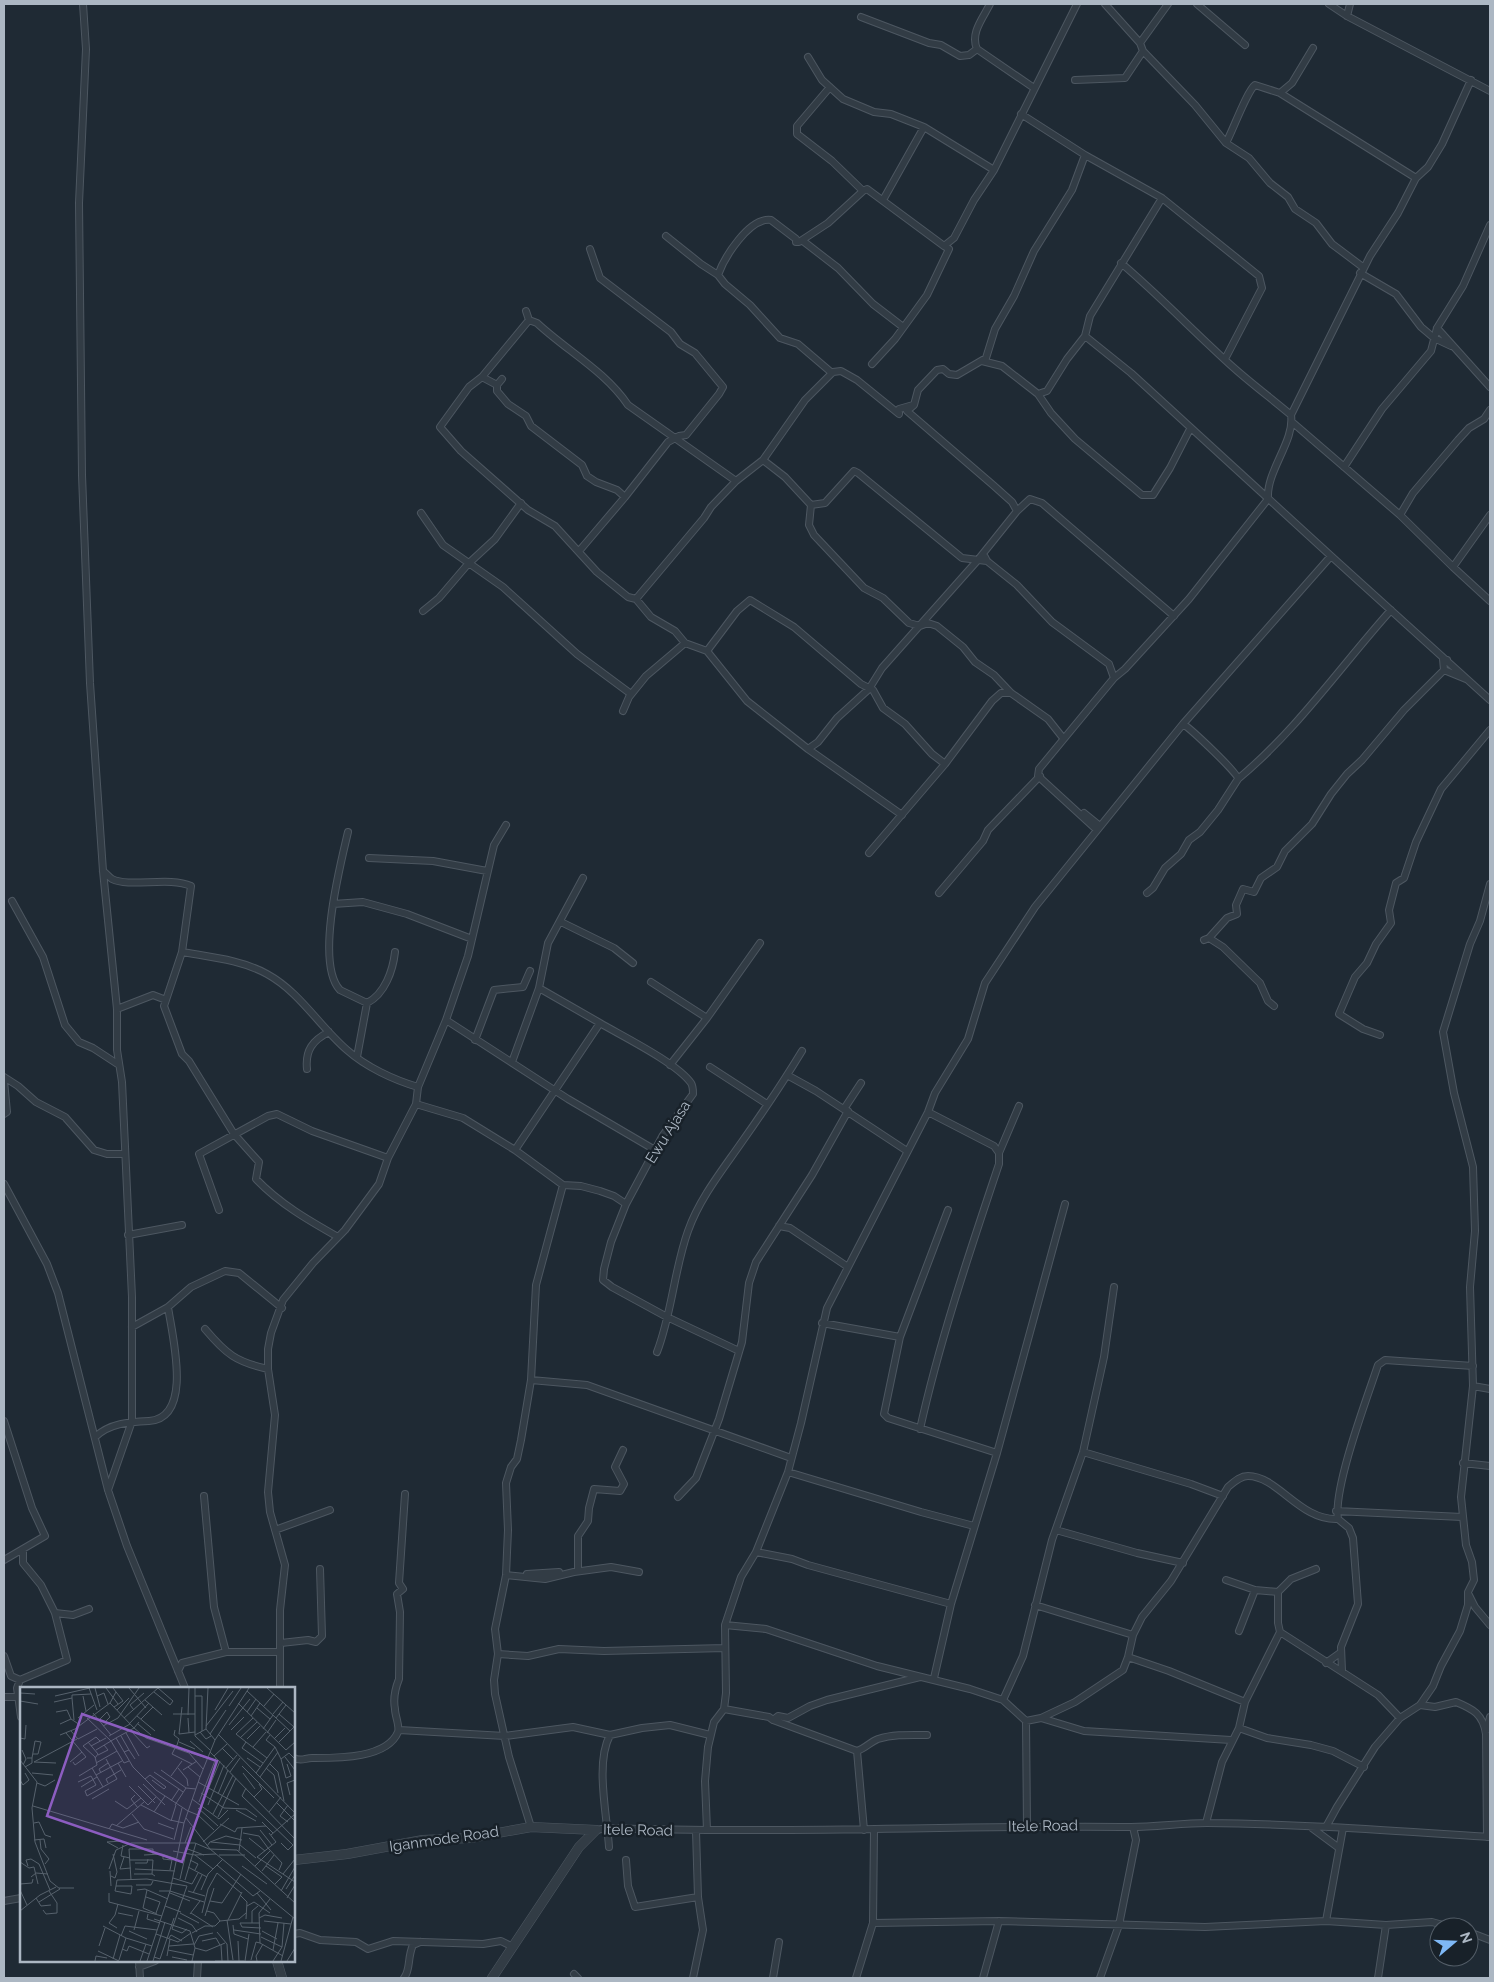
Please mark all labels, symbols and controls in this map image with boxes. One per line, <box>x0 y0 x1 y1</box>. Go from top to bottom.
street label: Ewu Ajasa <box>642 1097 694 1167</box>
inset map <box>20 1687 295 1962</box>
street label: Itele Road <box>1008 1816 1078 1836</box>
street label: Itele Road <box>603 1820 673 1840</box>
street label: Iganmode Road <box>388 1822 500 1856</box>
north arrow <box>1429 1917 1479 1967</box>
text: N <box>1457 1930 1476 1945</box>

